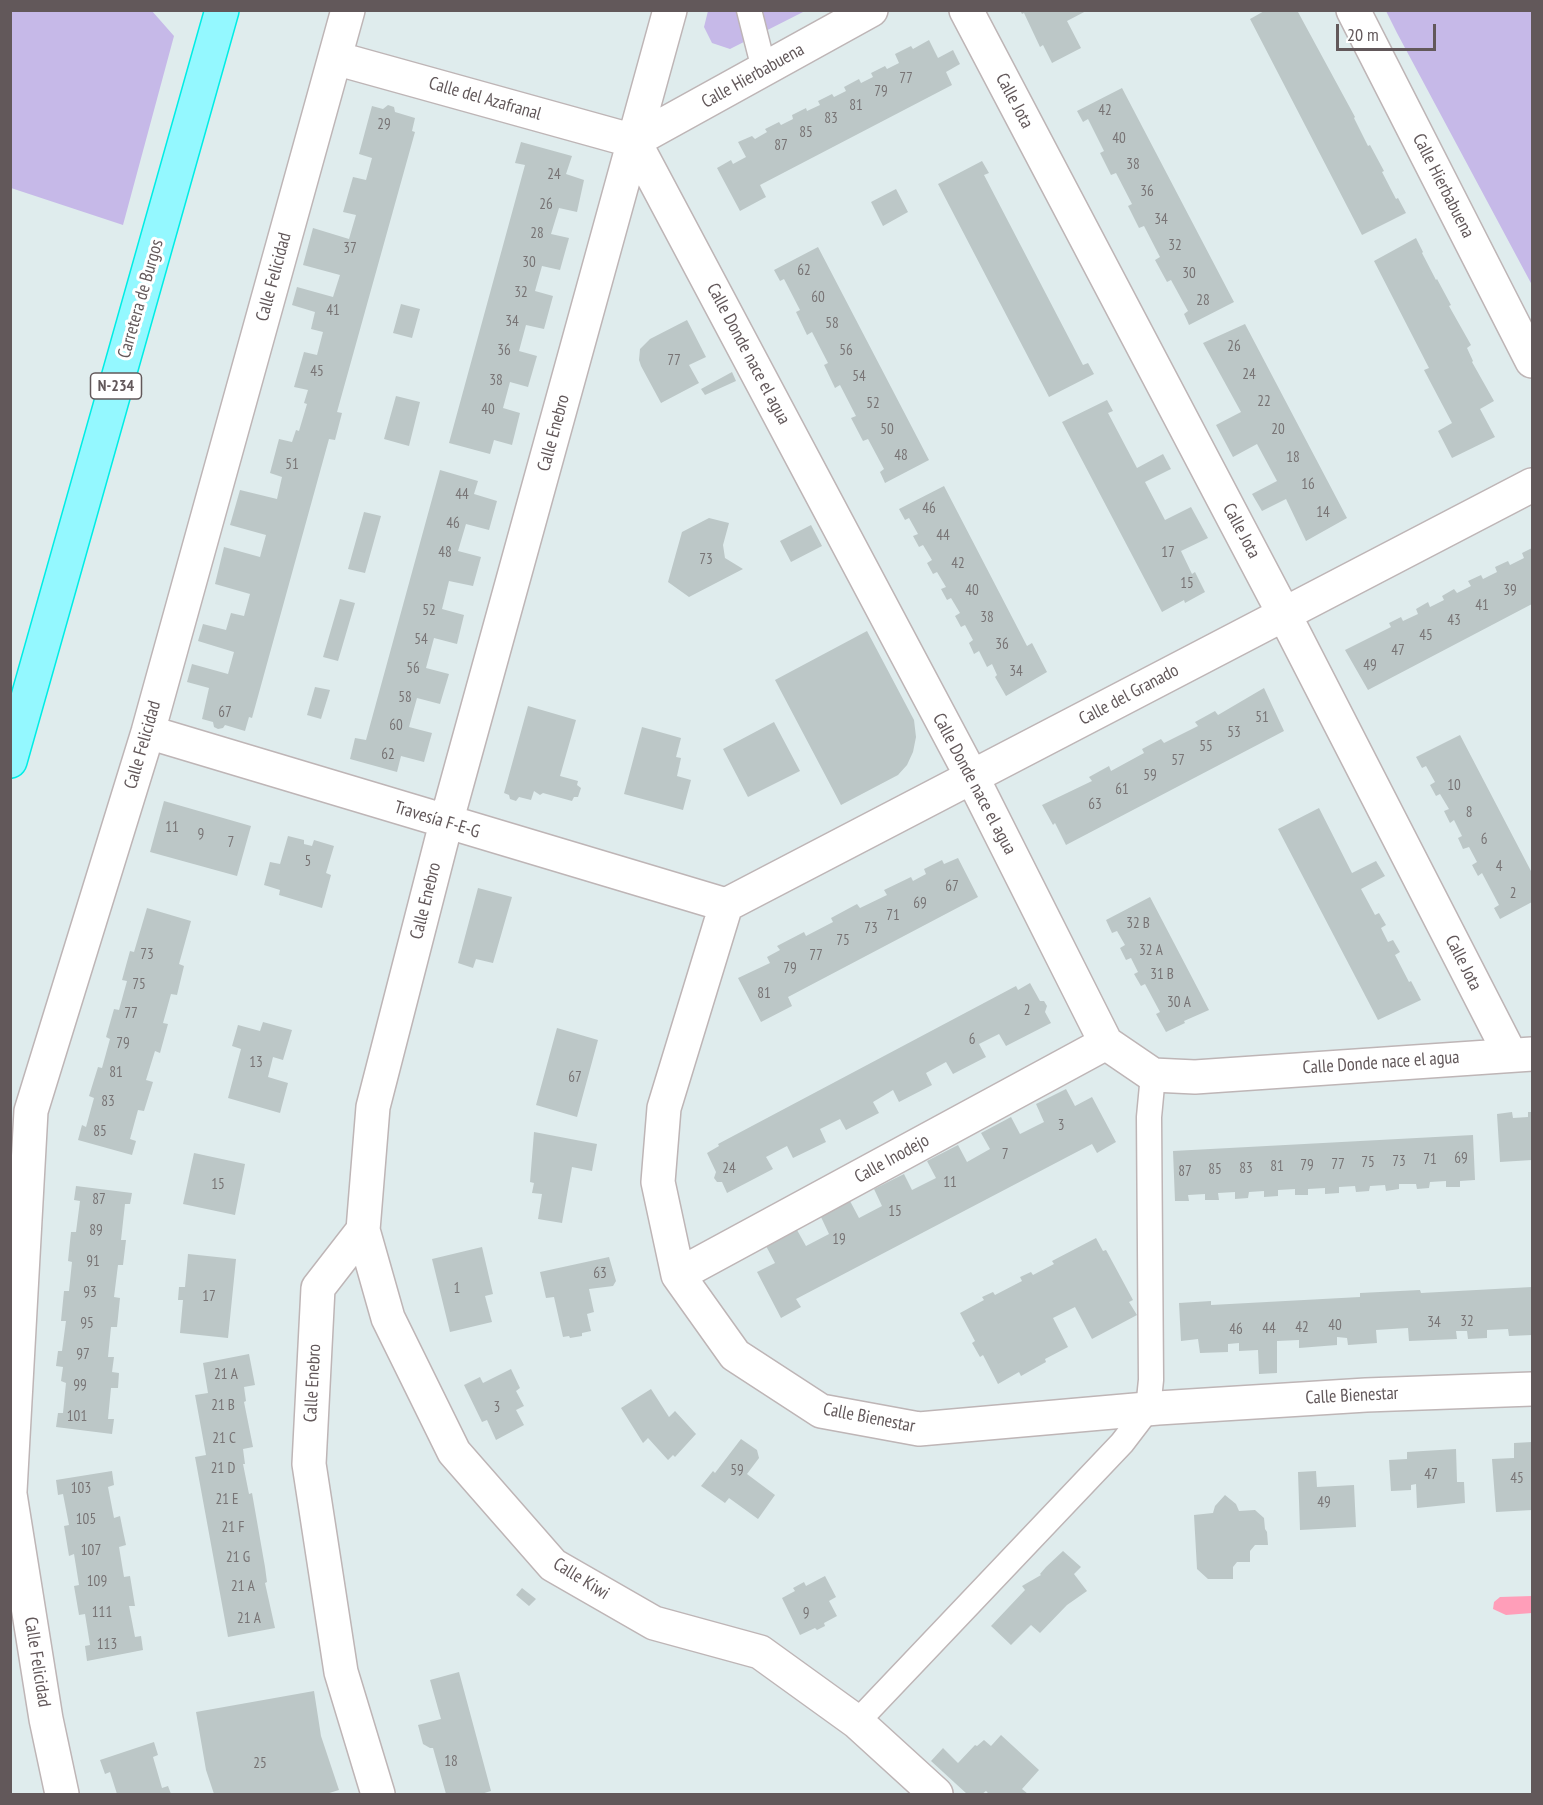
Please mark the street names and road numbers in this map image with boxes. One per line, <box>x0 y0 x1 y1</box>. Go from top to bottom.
street label: Calle Hierbabuena <box>698 39 808 113</box>
street label: Calle Jota <box>991 70 1037 132</box>
street label: Calle del Azafranal <box>426 73 544 125</box>
street label: Calle Hierbabuena <box>1408 130 1478 242</box>
street label: Calle Felicidad <box>252 230 296 324</box>
street label: Carretera de Burgos <box>114 237 168 361</box>
street label: Calle Donde nace el agua <box>702 280 794 428</box>
road number: N-234 <box>90 373 142 399</box>
street label: Calle Enebro <box>533 392 575 474</box>
street label: Calle Jota <box>1218 500 1264 562</box>
street label: Calle del Granado <box>1075 660 1183 730</box>
street label: Calle Felicidad <box>120 698 166 792</box>
street label: Calle Donde nace el agua <box>928 710 1020 858</box>
street label: Travesía F-E-G <box>391 797 483 843</box>
street label: Calle Enebro <box>406 860 446 942</box>
street label: Calle Jota <box>1440 932 1486 994</box>
street label: Calle Donde nace el agua <box>1302 1047 1460 1079</box>
street label: Calle Inodejo <box>851 1130 933 1188</box>
street label: Calle Enebro <box>300 1343 326 1423</box>
street label: Calle Bienestar <box>1305 1383 1399 1409</box>
street label: Calle Bienestar <box>821 1399 917 1437</box>
street label: Calle Kiwi <box>549 1553 613 1605</box>
street label: Calle Felicidad <box>19 1615 55 1709</box>

